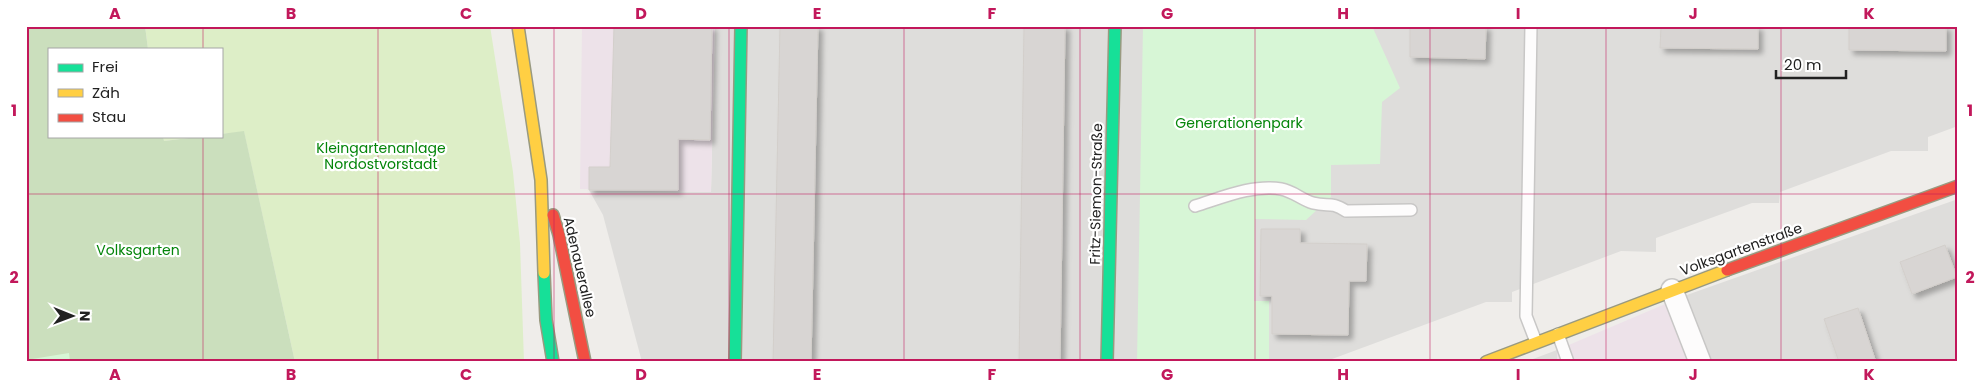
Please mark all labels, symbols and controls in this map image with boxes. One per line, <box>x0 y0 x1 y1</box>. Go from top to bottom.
text: A <box>109 2 121 25</box>
text: B <box>286 2 296 25</box>
text: C <box>460 2 472 25</box>
text: D <box>635 2 647 25</box>
text: E <box>813 2 821 25</box>
text: F <box>988 2 997 25</box>
text: G <box>1161 2 1173 25</box>
text: H <box>1337 2 1349 25</box>
text: I <box>1516 2 1520 25</box>
text: J <box>1688 2 1698 25</box>
text: K <box>1863 2 1875 25</box>
legend <box>48 48 222 138</box>
scale bar <box>1776 48 1846 80</box>
text: 20 m <box>1784 54 1822 75</box>
text: Frei <box>92 56 118 77</box>
text: Zäh <box>92 82 120 103</box>
text: 1 <box>11 99 17 122</box>
text: 1 <box>1967 99 1973 122</box>
text: Stau <box>92 106 126 127</box>
park label: Generationenpark <box>1175 113 1303 133</box>
street label: Fritz-Siemon-Straße <box>1085 123 1107 265</box>
park label: Kleingartenanlage Nordostvorstadt <box>316 138 446 174</box>
street label: Adenauerallee <box>559 215 601 320</box>
street label: Volksgartenstraße <box>1677 218 1805 280</box>
park label: Volksgarten <box>96 240 180 260</box>
text: 2 <box>9 266 19 289</box>
text: 2 <box>1965 266 1975 289</box>
north arrow <box>48 290 98 340</box>
text: N <box>75 311 95 322</box>
text: A <box>109 363 121 386</box>
text: B <box>286 363 296 386</box>
text: C <box>460 363 472 386</box>
text: D <box>635 363 647 386</box>
text: E <box>813 363 821 386</box>
text: F <box>988 363 997 386</box>
text: G <box>1161 363 1173 386</box>
text: H <box>1337 363 1349 386</box>
text: I <box>1516 363 1520 386</box>
text: J <box>1688 363 1698 386</box>
text: K <box>1863 363 1875 386</box>

